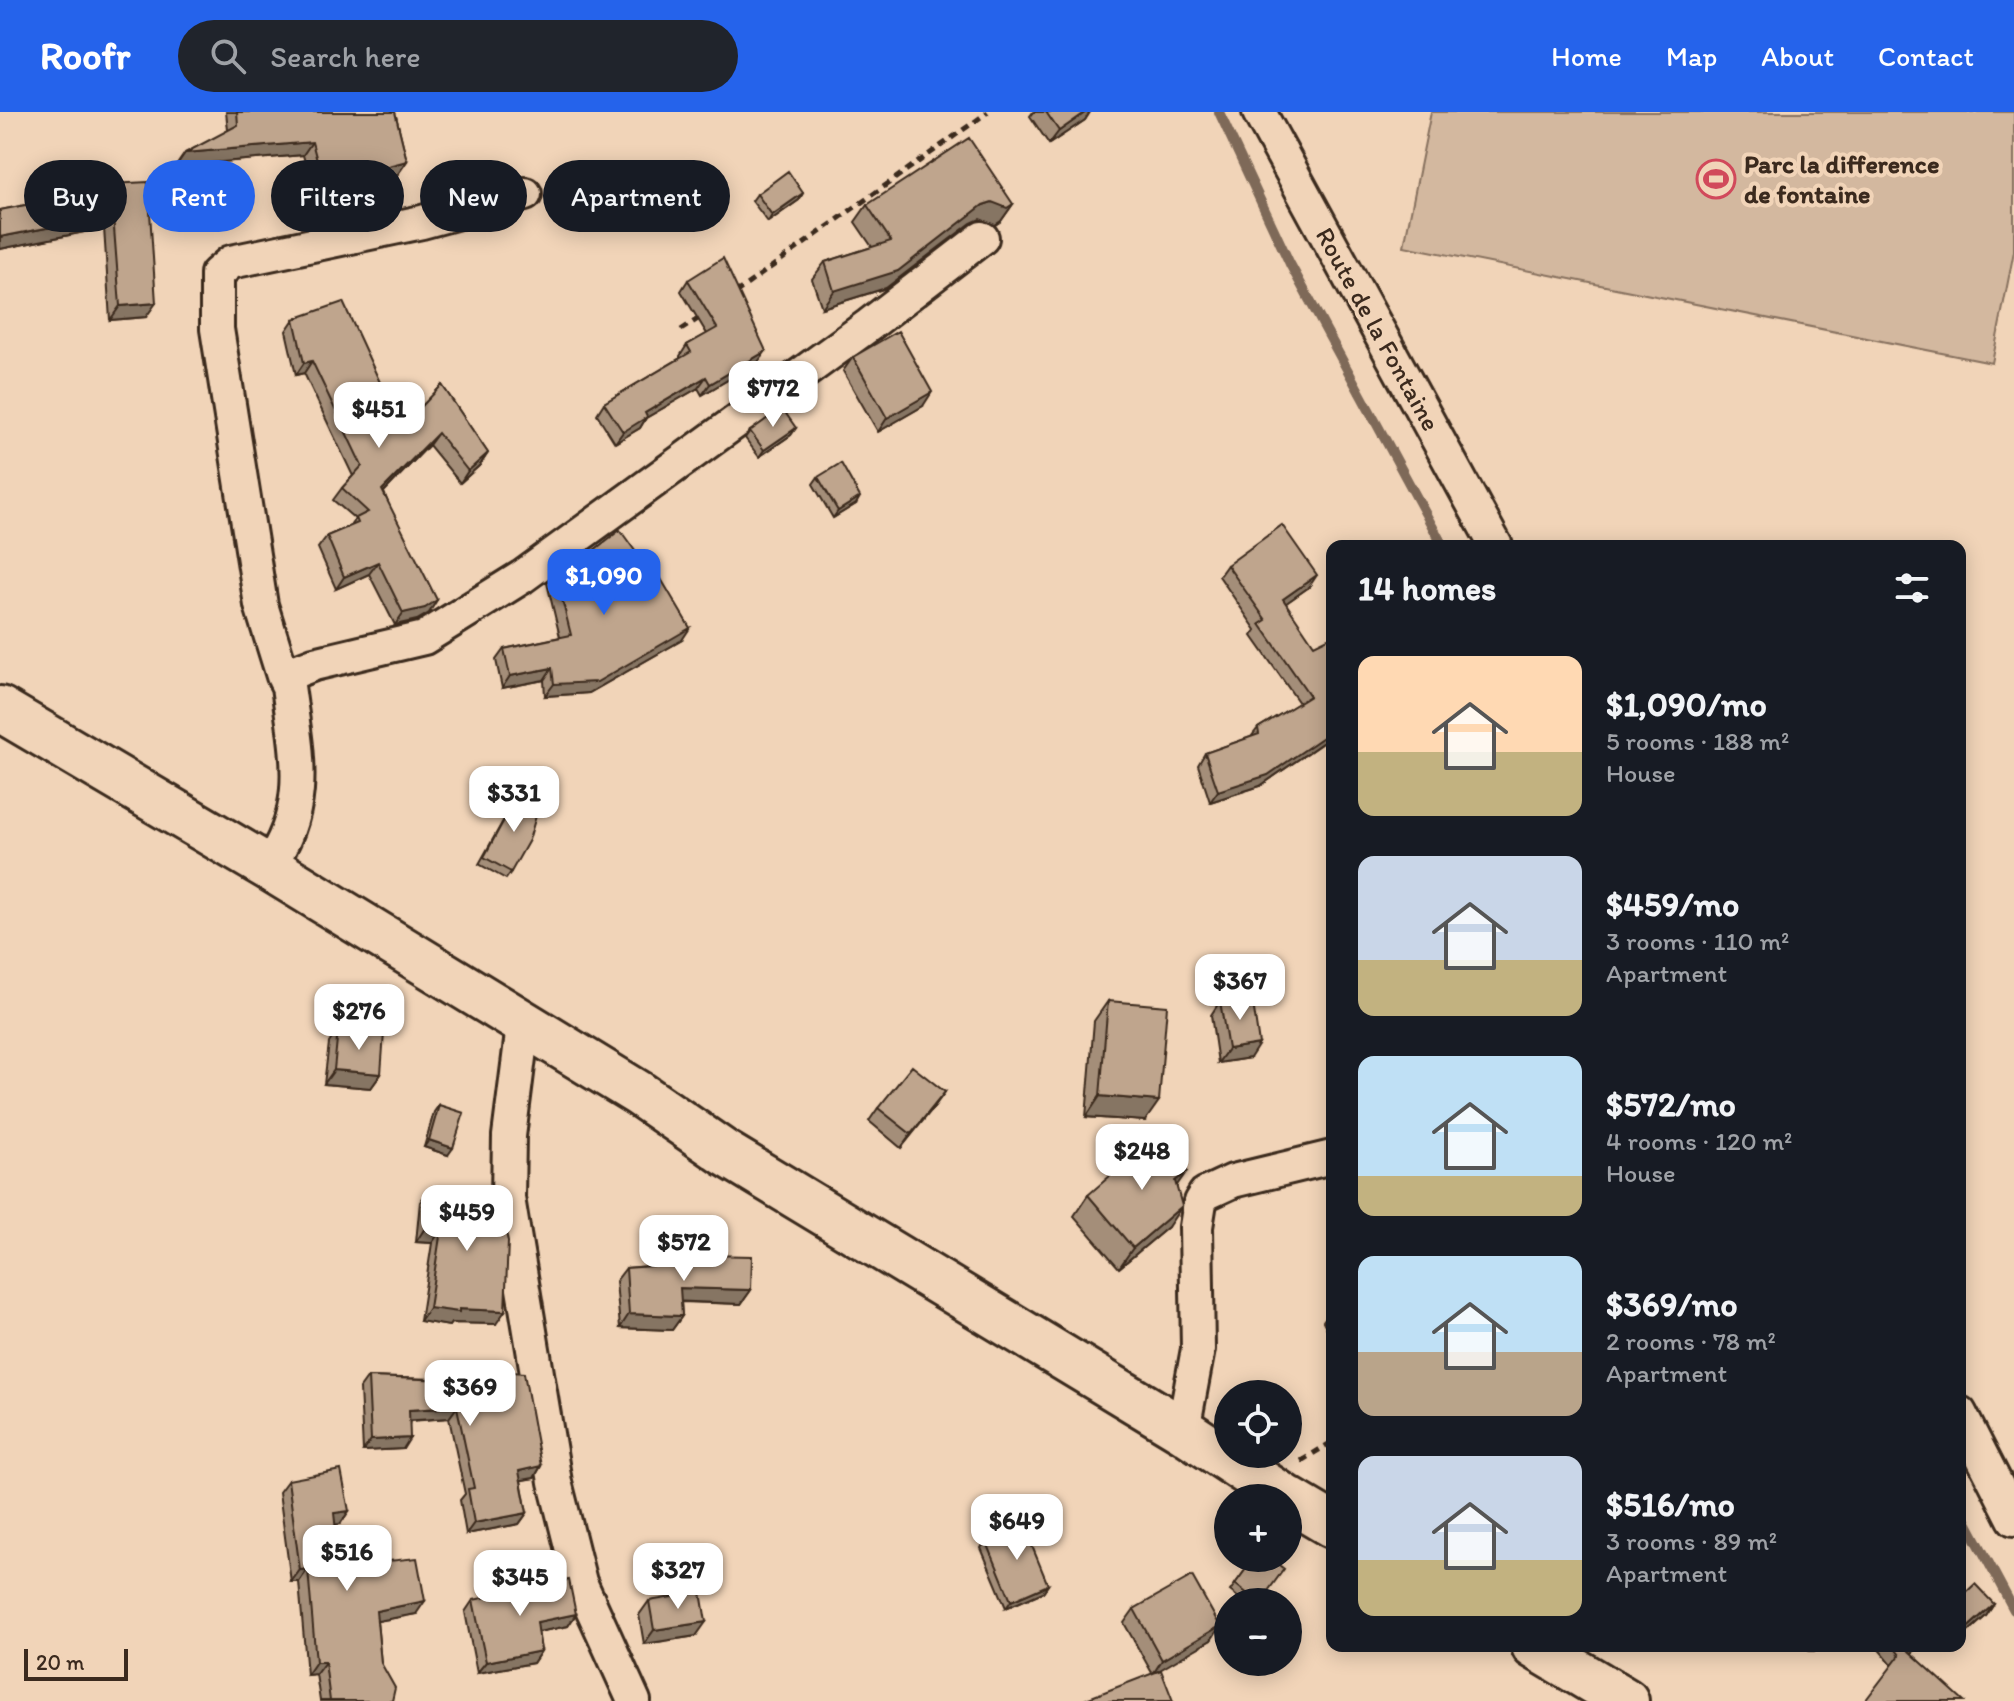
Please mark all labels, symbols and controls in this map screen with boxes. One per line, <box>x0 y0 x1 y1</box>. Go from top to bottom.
search box <box>178 20 738 92</box>
text: Roofr <box>40 33 130 79</box>
icon: search <box>206 34 250 78</box>
text: Search here <box>270 38 421 75</box>
text: Home <box>1551 39 1622 73</box>
text: Map <box>1666 39 1717 73</box>
text: About <box>1761 39 1834 73</box>
text: Contact <box>1878 39 1974 73</box>
place label: Parc la difference de fontaine <box>1744 148 1939 210</box>
sports icon: Parc la difference de fontaine <box>1695 158 1737 200</box>
chip: Buy <box>24 160 127 232</box>
chip: Rent <box>143 160 255 232</box>
chip: Filters <box>271 160 404 232</box>
chip: New <box>420 160 527 232</box>
chip: Apartment <box>543 160 730 232</box>
street label: Route de la Fontaine <box>1309 222 1447 436</box>
pin: $772 <box>726 361 820 429</box>
text: $772 <box>747 371 799 403</box>
pin: $451 <box>332 382 426 450</box>
text: $451 <box>352 392 406 424</box>
pin: $1,090 <box>539 549 669 617</box>
text: $1,090 <box>565 559 643 591</box>
icon: filters <box>1890 566 1934 610</box>
text: 14 homes <box>1358 568 1496 609</box>
text: $1,090/mo <box>1606 684 1767 725</box>
icon: home <box>1422 688 1518 784</box>
text: 5 rooms · 188 m² <box>1606 725 1789 757</box>
text: House <box>1606 757 1676 789</box>
pin: $331 <box>467 766 561 834</box>
text: $331 <box>487 776 541 808</box>
text: $459/mo <box>1606 884 1739 925</box>
icon: home <box>1422 888 1518 984</box>
text: 3 rooms · 110 m² <box>1606 925 1789 957</box>
pin: $367 <box>1193 954 1287 1022</box>
text: Apartment <box>1606 957 1727 989</box>
text: $367 <box>1213 964 1267 996</box>
pin: $276 <box>312 984 406 1052</box>
text: $276 <box>332 994 386 1026</box>
text: $572/mo <box>1606 1084 1736 1125</box>
icon: home <box>1422 1088 1518 1184</box>
pin: $248 <box>1095 1124 1189 1192</box>
text: 4 rooms · 120 m² <box>1606 1125 1792 1157</box>
text: $248 <box>1114 1134 1170 1166</box>
text: House <box>1606 1157 1676 1189</box>
pin: $459 <box>420 1185 514 1253</box>
text: $459 <box>439 1195 495 1227</box>
pin: $572 <box>637 1215 731 1283</box>
text: $572 <box>657 1225 711 1257</box>
text: $369/mo <box>1606 1284 1738 1325</box>
icon: home <box>1422 1288 1518 1384</box>
text: 2 rooms · 78 m² <box>1606 1325 1776 1357</box>
text: Apartment <box>1606 1357 1727 1389</box>
pin: $369 <box>423 1360 517 1428</box>
text: $369 <box>443 1370 497 1402</box>
map controls <box>1214 1380 1302 1676</box>
button: locate <box>1214 1380 1302 1468</box>
button: + <box>1214 1484 1302 1572</box>
text: $516/mo <box>1606 1484 1735 1525</box>
icon: home <box>1422 1488 1518 1584</box>
pin: $649 <box>970 1494 1064 1562</box>
text: $649 <box>989 1504 1045 1536</box>
pin: $516 <box>300 1525 394 1593</box>
text: 3 rooms · 89 m² <box>1606 1525 1777 1557</box>
text: $516 <box>321 1535 373 1567</box>
pin: $327 <box>631 1543 725 1611</box>
pin: $345 <box>473 1550 567 1618</box>
text: $327 <box>651 1553 705 1585</box>
text: Apartment <box>1606 1557 1727 1589</box>
text: $345 <box>492 1560 548 1592</box>
button: − <box>1214 1588 1302 1676</box>
scale bar <box>24 1645 128 1681</box>
text: 20 m <box>36 1649 85 1676</box>

